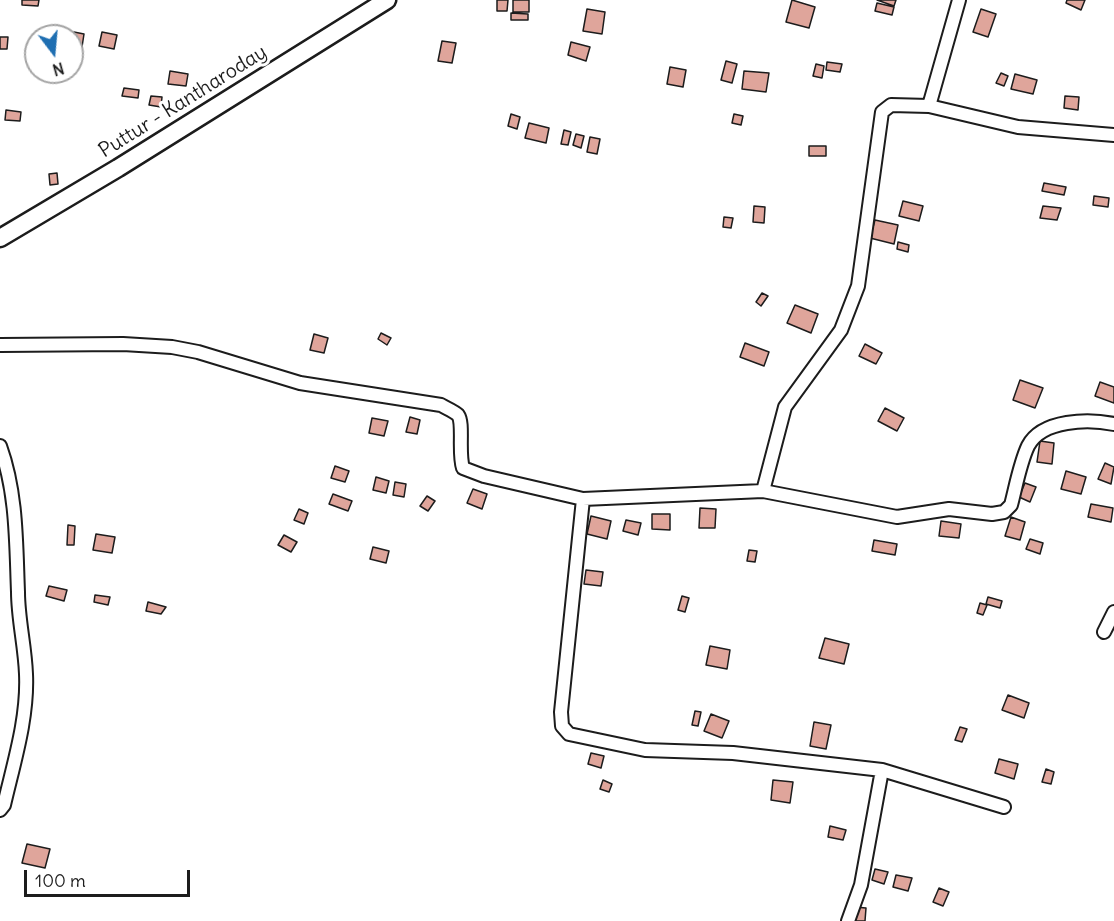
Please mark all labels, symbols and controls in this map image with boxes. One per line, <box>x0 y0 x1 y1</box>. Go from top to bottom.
north arrow <box>24 24 84 84</box>
street label: Puttur - Kantharoday <box>95 41 271 163</box>
text: N <box>50 58 66 81</box>
scale bar <box>27 858 194 896</box>
text: 100 m <box>35 869 86 892</box>

